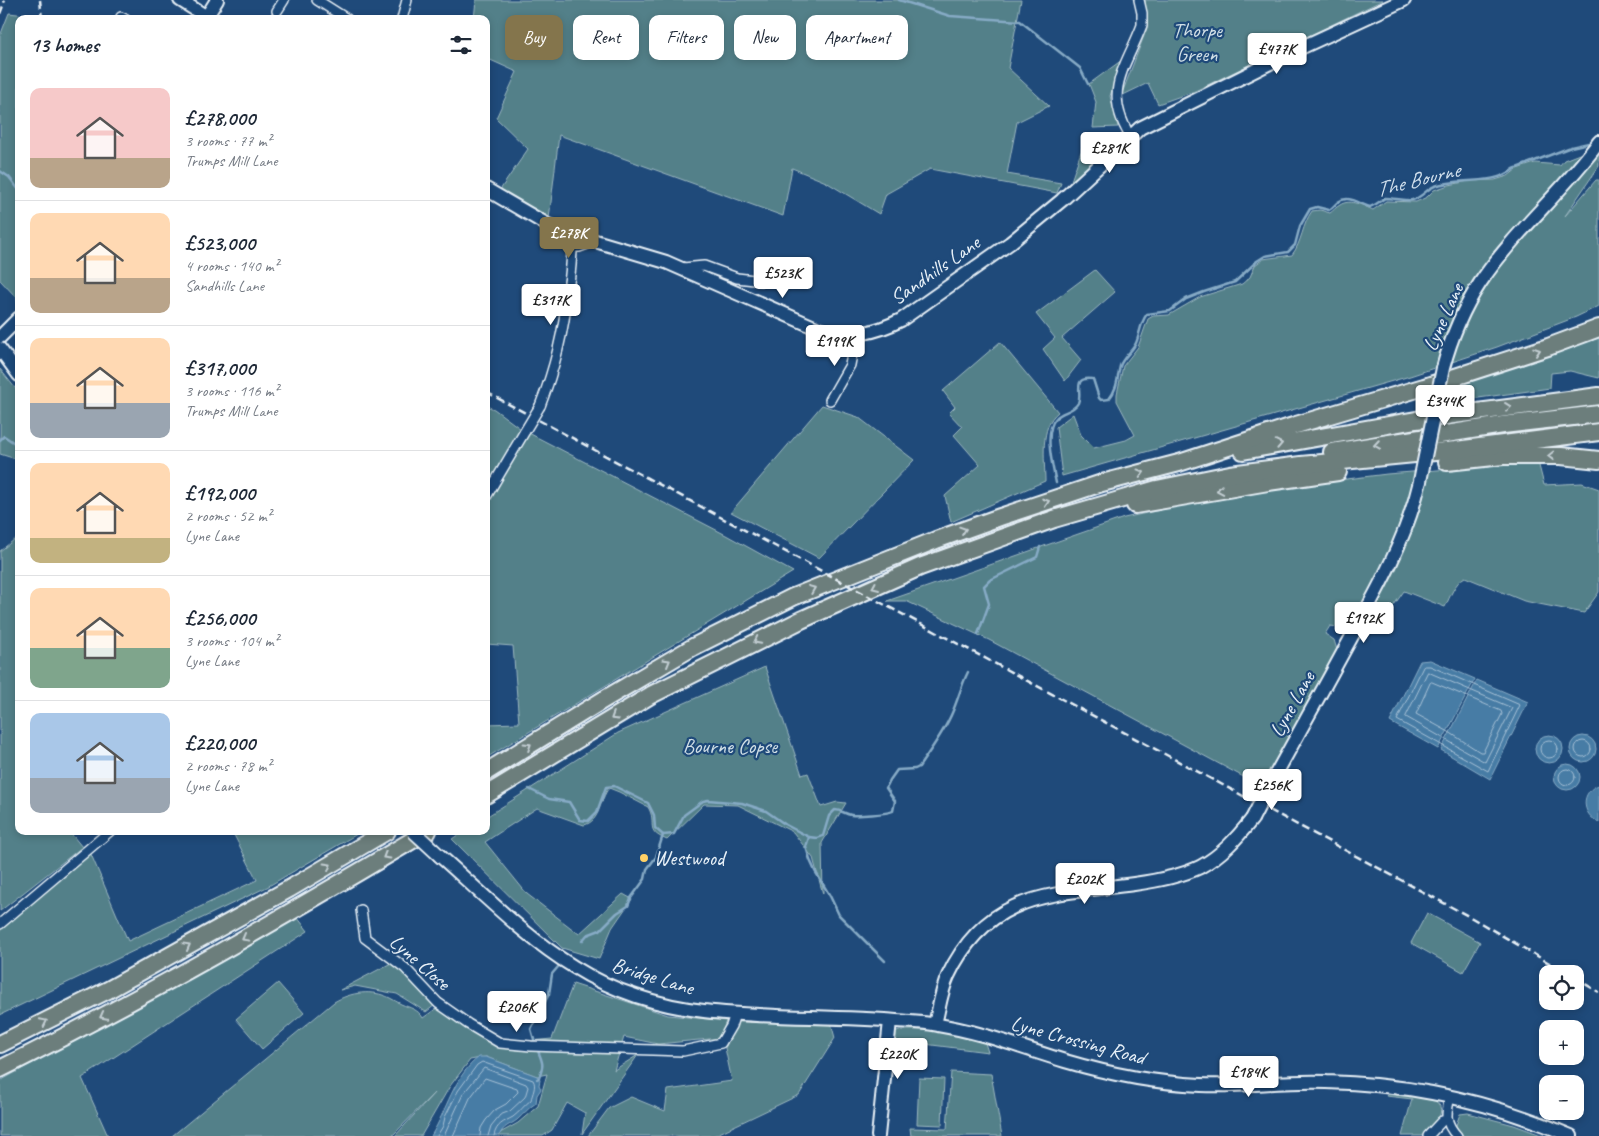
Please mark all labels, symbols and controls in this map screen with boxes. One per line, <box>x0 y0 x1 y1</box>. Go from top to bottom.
chip: Buy <box>505 15 563 60</box>
chip: Rent <box>573 15 639 60</box>
chip: Filters <box>649 15 724 60</box>
chip: New <box>734 15 796 60</box>
chip: Apartment <box>806 15 908 60</box>
park label: Thorpe Green <box>1172 17 1223 67</box>
icon: filters <box>447 31 475 59</box>
text: 13 homes <box>30 32 99 58</box>
pin: £477K <box>1242 32 1312 75</box>
text: £477K <box>1259 39 1295 59</box>
text: £278,000 <box>185 105 255 131</box>
icon: home <box>70 108 130 168</box>
text: 3 rooms · 77 m² <box>185 131 271 151</box>
pin: £281K <box>1075 132 1145 174</box>
text: £281K <box>1092 138 1128 158</box>
text: Trumps Mill Lane <box>185 151 277 171</box>
water label: The Bourne <box>1372 155 1466 204</box>
pin: £278K <box>534 216 604 259</box>
text: £278K <box>551 223 587 243</box>
street label: Sandhills Lane <box>885 228 987 310</box>
text: £523,000 <box>185 230 255 256</box>
icon: home <box>70 233 130 293</box>
text: 4 rooms · 140 m² <box>185 256 279 276</box>
pin: £523K <box>748 256 818 299</box>
text: £523K <box>765 263 801 283</box>
text: Sandhills Lane <box>185 276 264 296</box>
street label: Lyne Lane <box>1417 278 1470 355</box>
pin: £317K <box>516 284 586 326</box>
text: £317K <box>533 290 569 310</box>
pin: £199K <box>800 324 870 367</box>
text: £199K <box>817 331 853 351</box>
one-way arrow <box>1533 346 1541 356</box>
text: £317,000 <box>185 355 255 381</box>
icon: home <box>70 358 130 418</box>
text: 3 rooms · 116 m² <box>185 381 279 401</box>
pin: £344K <box>1410 384 1480 427</box>
text: £344K <box>1427 391 1463 411</box>
text: Trumps Mill Lane <box>185 401 277 421</box>
one-way arrow <box>1505 402 1513 413</box>
one-way arrow <box>1373 439 1382 449</box>
one-way arrow <box>1274 440 1283 450</box>
one-way arrow <box>1546 451 1554 461</box>
one-way arrow <box>1136 469 1144 479</box>
text: £192,000 <box>185 480 255 506</box>
icon: home <box>70 483 130 543</box>
one-way arrow <box>1215 485 1224 495</box>
one-way arrow <box>1041 498 1050 508</box>
text: 2 rooms · 52 m² <box>185 506 271 526</box>
text: Lyne Lane <box>185 526 239 546</box>
one-way arrow <box>958 526 967 536</box>
one-way arrow <box>871 581 880 592</box>
one-way arrow <box>807 585 815 595</box>
pin: £192K <box>1329 602 1399 644</box>
text: £256,000 <box>185 605 255 631</box>
icon: home <box>70 608 130 668</box>
text: £192K <box>1346 608 1382 628</box>
text: 3 rooms · 104 m² <box>185 631 279 651</box>
one-way arrow <box>753 635 762 645</box>
text: Lyne Lane <box>185 651 239 671</box>
one-way arrow <box>661 659 670 669</box>
street label: Lyne Lane <box>1263 666 1321 741</box>
one-way arrow <box>610 711 619 721</box>
text: £220,000 <box>185 730 255 756</box>
icon: home <box>70 733 130 793</box>
park label: Bourne Copse <box>683 733 778 759</box>
one-way arrow <box>522 743 531 753</box>
text: 2 rooms · 78 m² <box>185 756 271 776</box>
pin: £256K <box>1237 768 1307 811</box>
text: £256K <box>1253 775 1291 795</box>
text: Lyne Lane <box>185 776 239 796</box>
place label: Westwood <box>654 845 728 871</box>
one-way arrow <box>382 850 391 860</box>
marker: Westwood <box>638 852 650 864</box>
one-way arrow <box>323 862 332 872</box>
pin: £202K <box>1050 862 1120 905</box>
text: £202K <box>1067 869 1103 889</box>
street label: Lyne Close <box>384 929 457 996</box>
one-way arrow <box>242 932 251 942</box>
one-way arrow <box>182 942 191 952</box>
street label: Bridge Lane <box>609 951 699 1001</box>
map controls <box>1539 965 1584 1120</box>
button: locate <box>1539 965 1584 1010</box>
pin: £206K <box>482 990 552 1033</box>
text: £206K <box>498 997 536 1017</box>
one-way arrow <box>99 1010 108 1020</box>
street label: Lyne Crossing Road <box>1008 1010 1151 1071</box>
one-way arrow <box>39 1018 48 1028</box>
button: + <box>1539 1020 1584 1065</box>
pin: £220K <box>863 1038 933 1080</box>
text: £220K <box>880 1044 916 1064</box>
pin: £184K <box>1214 1056 1284 1098</box>
text: £184K <box>1231 1062 1267 1082</box>
button: − <box>1539 1075 1584 1120</box>

